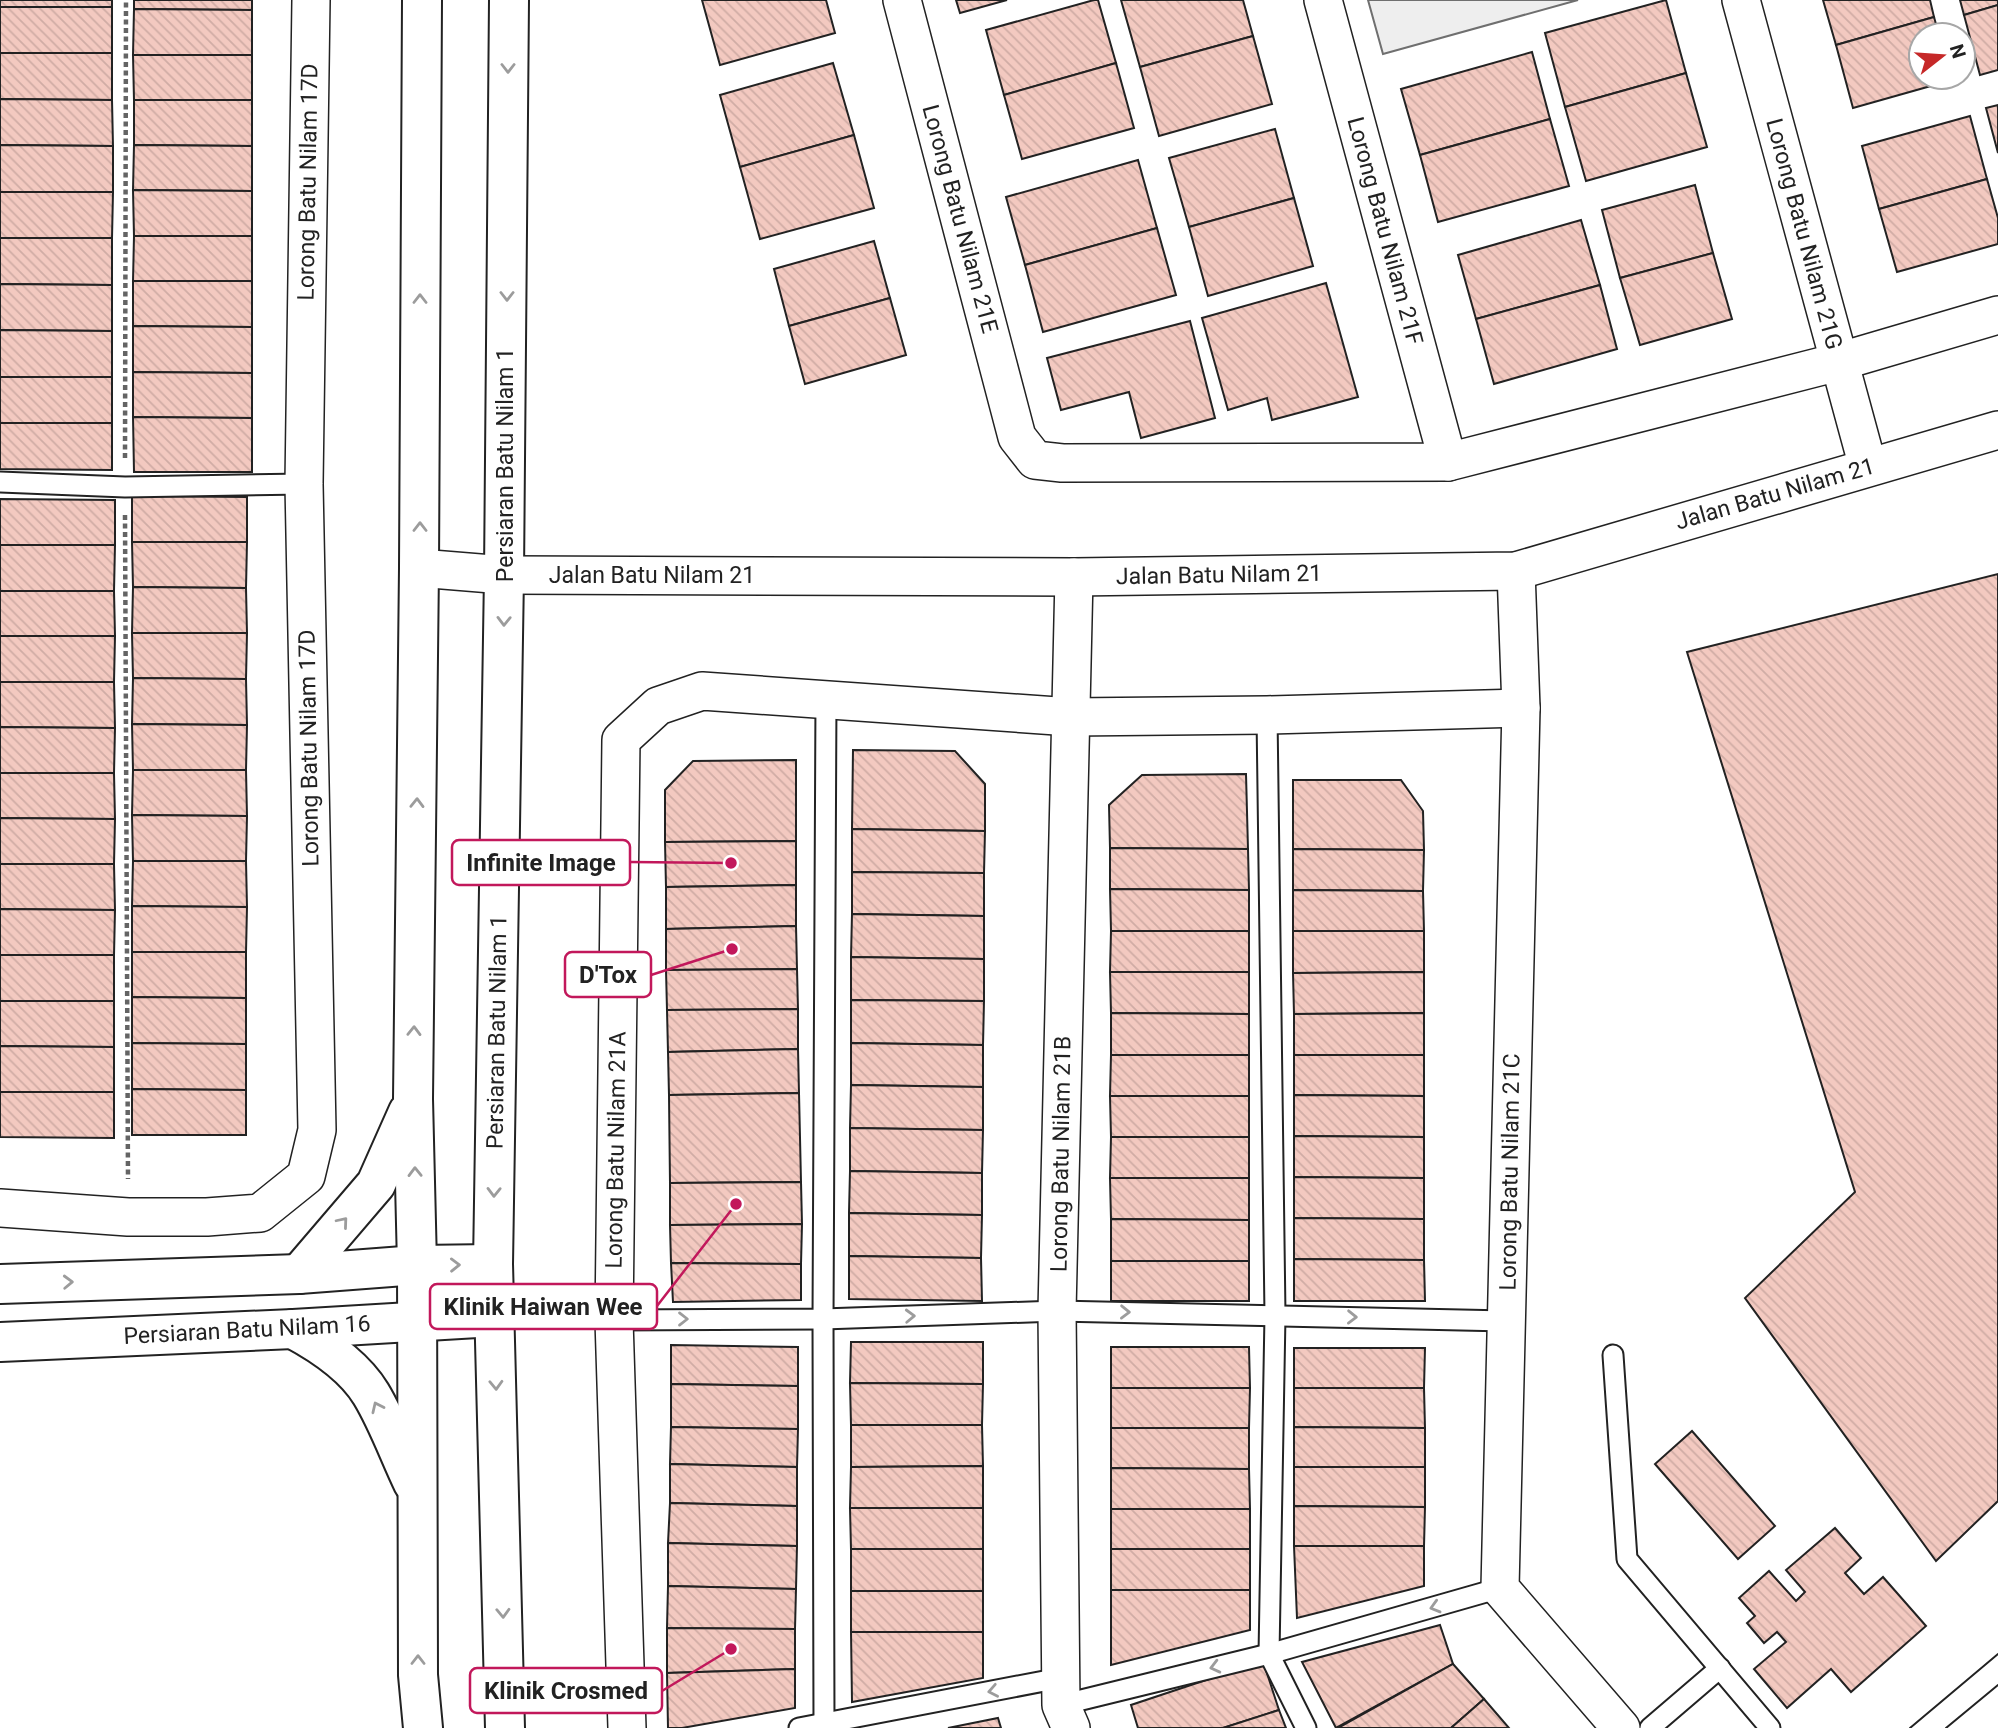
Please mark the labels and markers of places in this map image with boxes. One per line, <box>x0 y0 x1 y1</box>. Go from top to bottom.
callout: Infinite Image <box>452 840 630 885</box>
callout: D'Tox <box>565 952 651 997</box>
callout: Klinik Haiwan Wee <box>430 1284 657 1329</box>
callout: Klinik Crosmed <box>470 1668 662 1713</box>

